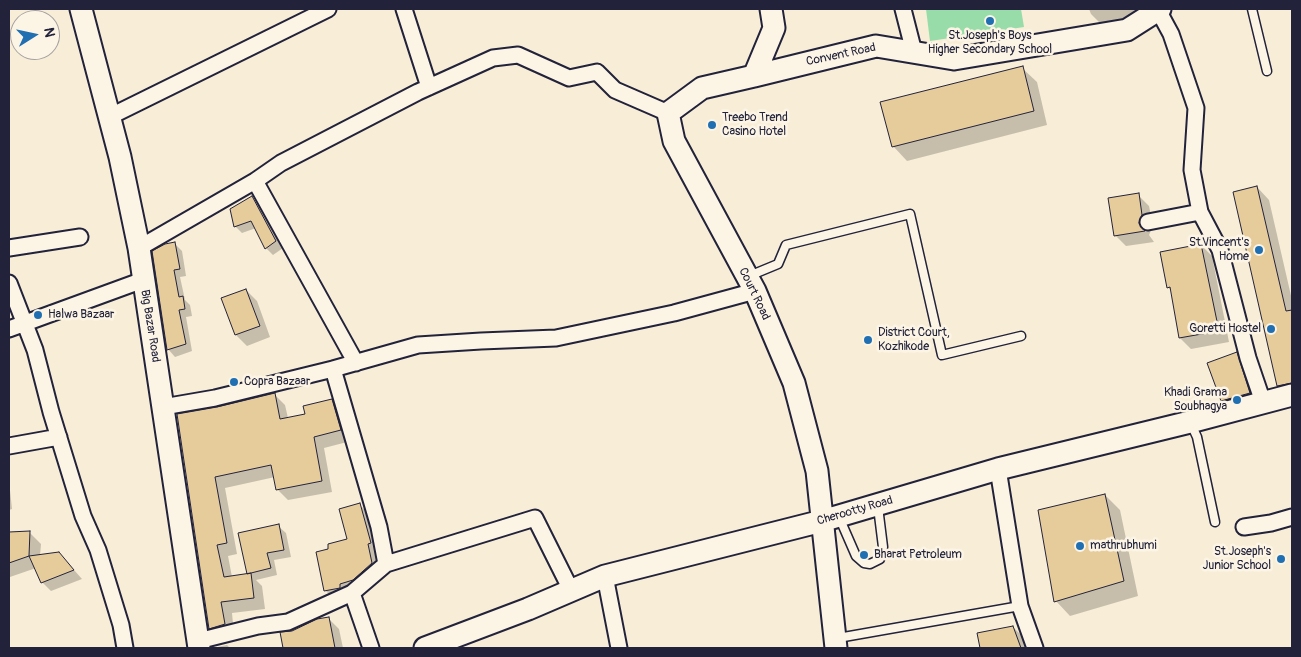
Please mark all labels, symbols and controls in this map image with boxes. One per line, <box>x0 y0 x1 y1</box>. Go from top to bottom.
north arrow <box>10 10 60 60</box>
marker: St.Joseph's Boys Higher Secondary School <box>984 15 996 27</box>
text: N <box>40 26 58 39</box>
place label: St.Joseph's Boys Higher Secondary School <box>928 29 1052 57</box>
street label: Convent Road <box>805 41 877 69</box>
place label: Treebo Trend Casino Hotel <box>722 111 788 139</box>
marker: Treebo Trend Casino Hotel <box>706 119 718 131</box>
place label: St.Vincent's Home <box>1189 236 1249 264</box>
marker: St.Vincent's Home <box>1253 244 1265 256</box>
street label: Court Road <box>735 265 773 323</box>
street label: Big Bazar Road <box>137 289 163 363</box>
place label: Halwa Bazaar <box>48 308 114 322</box>
marker: Halwa Bazaar <box>32 309 44 321</box>
place label: Goretti Hostel <box>1189 322 1261 336</box>
marker: Goretti Hostel <box>1265 323 1277 335</box>
place label: District Court, Kozhikode <box>878 326 950 354</box>
marker: District Court, Kozhikode <box>862 334 874 346</box>
place label: Copra Bazaar <box>244 375 310 389</box>
marker: Copra Bazaar <box>228 376 240 388</box>
place label: Khadi Grama Soubhagya <box>1164 386 1227 414</box>
marker: Khadi Grama Soubhagya <box>1231 394 1243 406</box>
street label: Cherootty Road <box>815 493 895 529</box>
place label: mathrubhumi <box>1090 539 1157 553</box>
marker: mathrubhumi <box>1074 540 1086 552</box>
place label: St.Joseph's Junior School <box>1202 545 1271 573</box>
place label: Bharat Petroleum <box>874 548 962 562</box>
marker: Bharat Petroleum <box>858 549 870 561</box>
marker: St.Joseph's Junior School <box>1275 553 1287 565</box>

